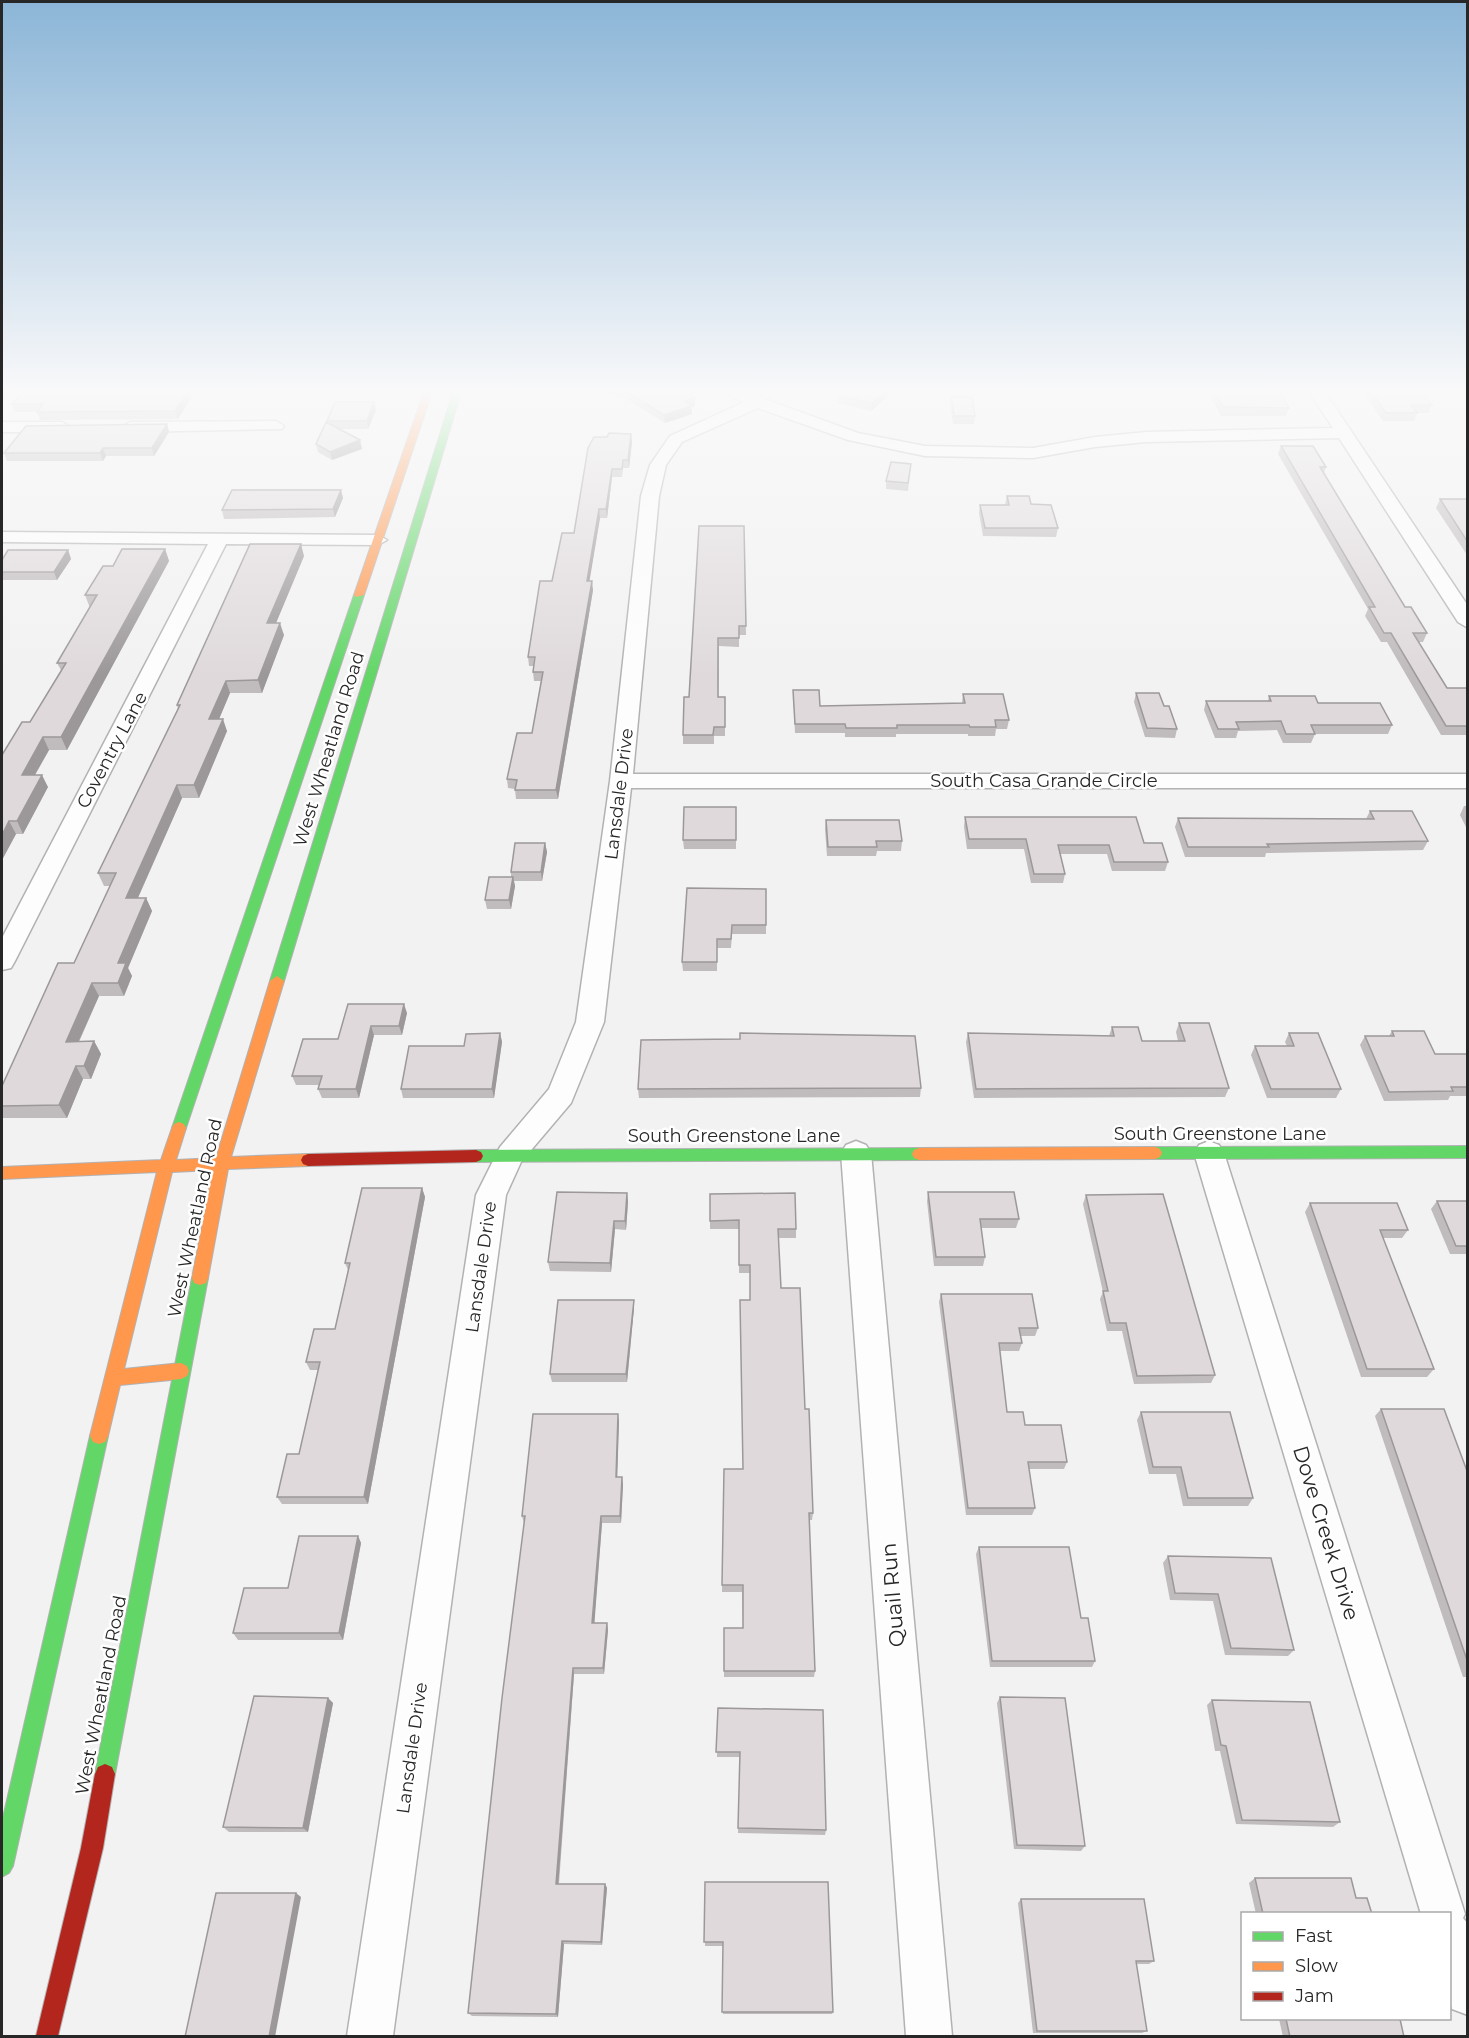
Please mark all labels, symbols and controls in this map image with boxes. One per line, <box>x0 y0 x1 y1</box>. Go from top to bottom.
street label: West Wheatland Road <box>289 649 369 849</box>
street label: Coventry Lane <box>72 688 152 812</box>
street label: Lansdale Drive <box>600 727 638 861</box>
street label: South Casa Grande Circle <box>930 770 1158 792</box>
street label: West Wheatland Road <box>163 1117 227 1319</box>
street label: South Greenstone Lane <box>1114 1123 1326 1145</box>
street label: South Greenstone Lane <box>628 1125 840 1147</box>
street label: Lansdale Drive <box>461 1200 501 1334</box>
street label: Dove Creek Drive <box>1288 1443 1365 1623</box>
street label: Quail Run <box>875 1542 910 1648</box>
street label: West Wheatland Road <box>71 1593 131 1797</box>
street label: Lansdale Drive <box>392 1681 432 1815</box>
legend <box>1241 1912 1451 2020</box>
text: Fast <box>1295 1925 1333 1947</box>
text: Slow <box>1295 1955 1338 1977</box>
text: Jam <box>1294 1985 1334 2007</box>

